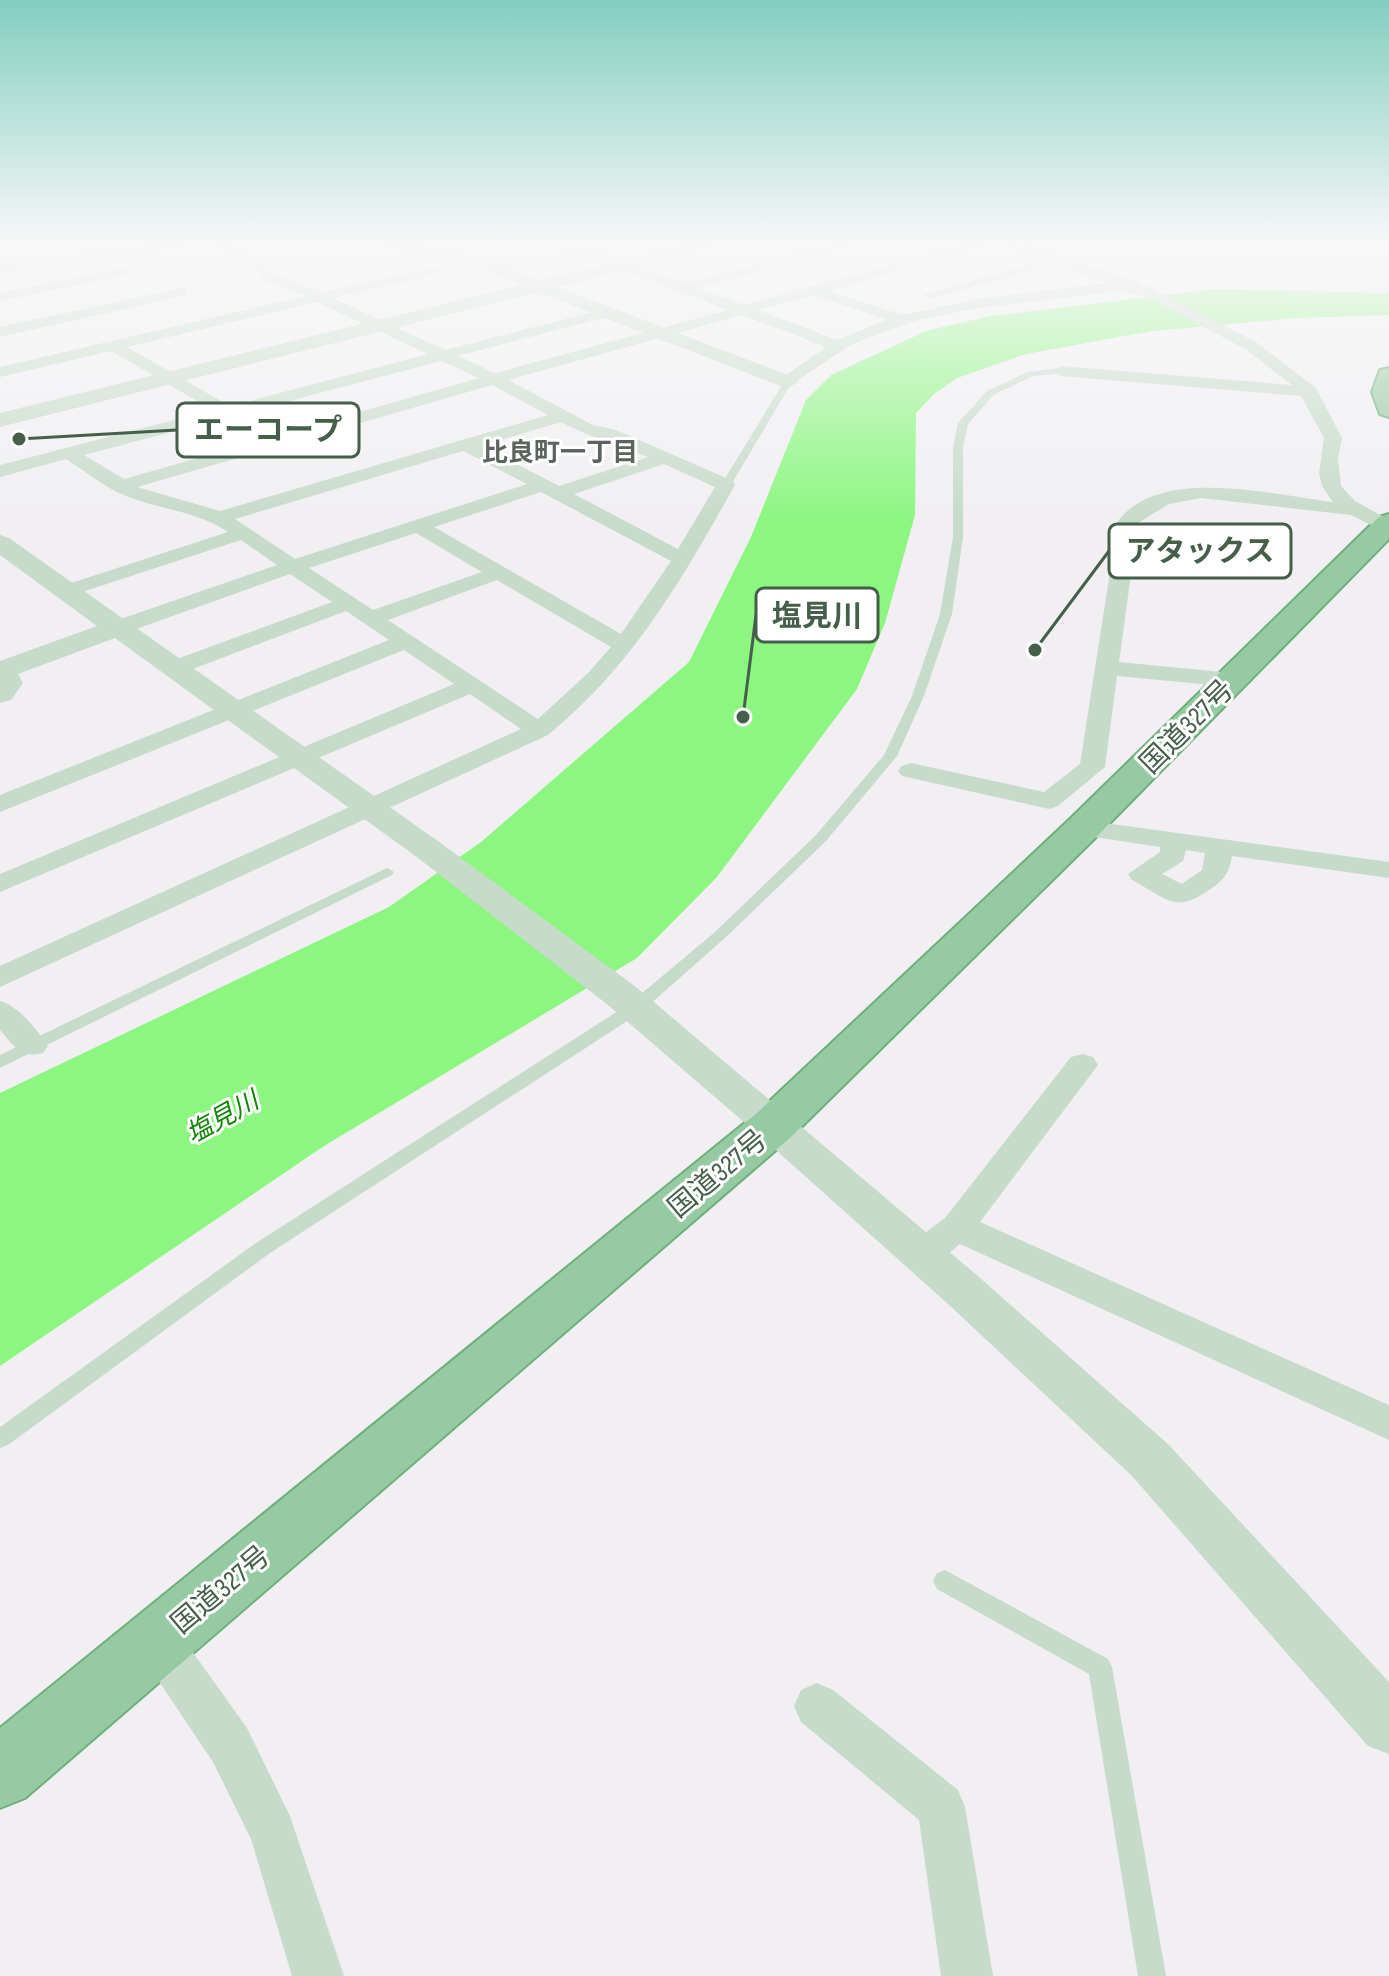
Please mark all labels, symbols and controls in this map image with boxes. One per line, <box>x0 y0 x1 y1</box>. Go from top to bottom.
callout: エーコープ <box>177 403 359 457</box>
text: エーコープ <box>194 413 342 449</box>
district label: 比良町一丁目 <box>482 438 638 469</box>
callout: アタックス <box>1109 524 1291 578</box>
text: アタックス <box>1125 534 1275 570</box>
callout: 塩見川 <box>756 588 878 642</box>
text: 塩見川 <box>772 599 862 635</box>
street label: 国道327号 <box>1133 673 1241 781</box>
water label: 塩見川 <box>181 1084 267 1151</box>
street label: 国道327号 <box>662 1123 774 1225</box>
street label: 国道327号 <box>165 1539 277 1641</box>

